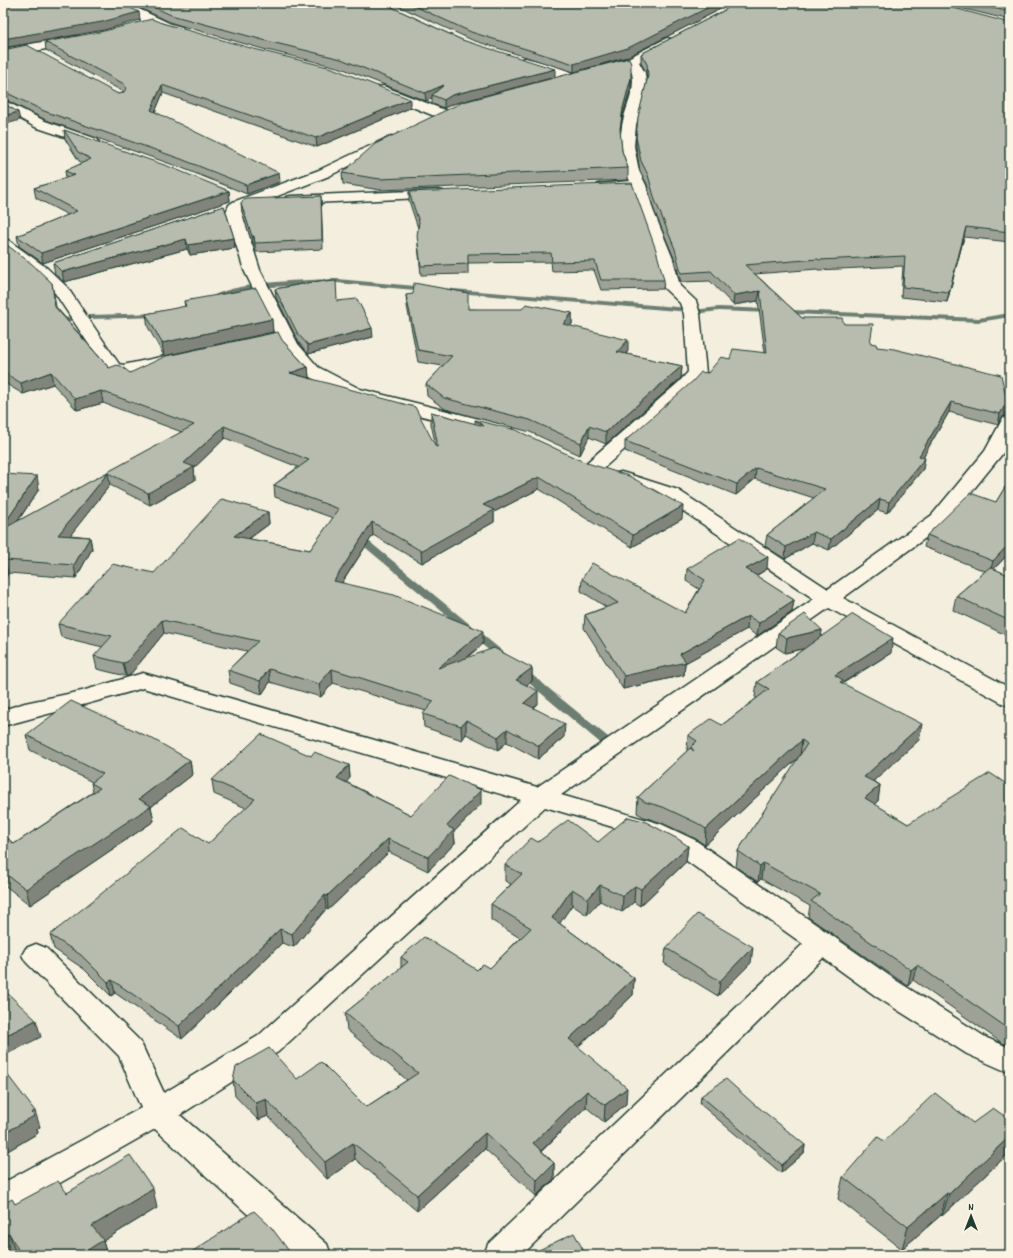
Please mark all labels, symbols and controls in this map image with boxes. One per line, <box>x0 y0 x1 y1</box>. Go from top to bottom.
north arrow <box>951 1196 991 1236</box>
text: N <box>968 1200 974 1216</box>

